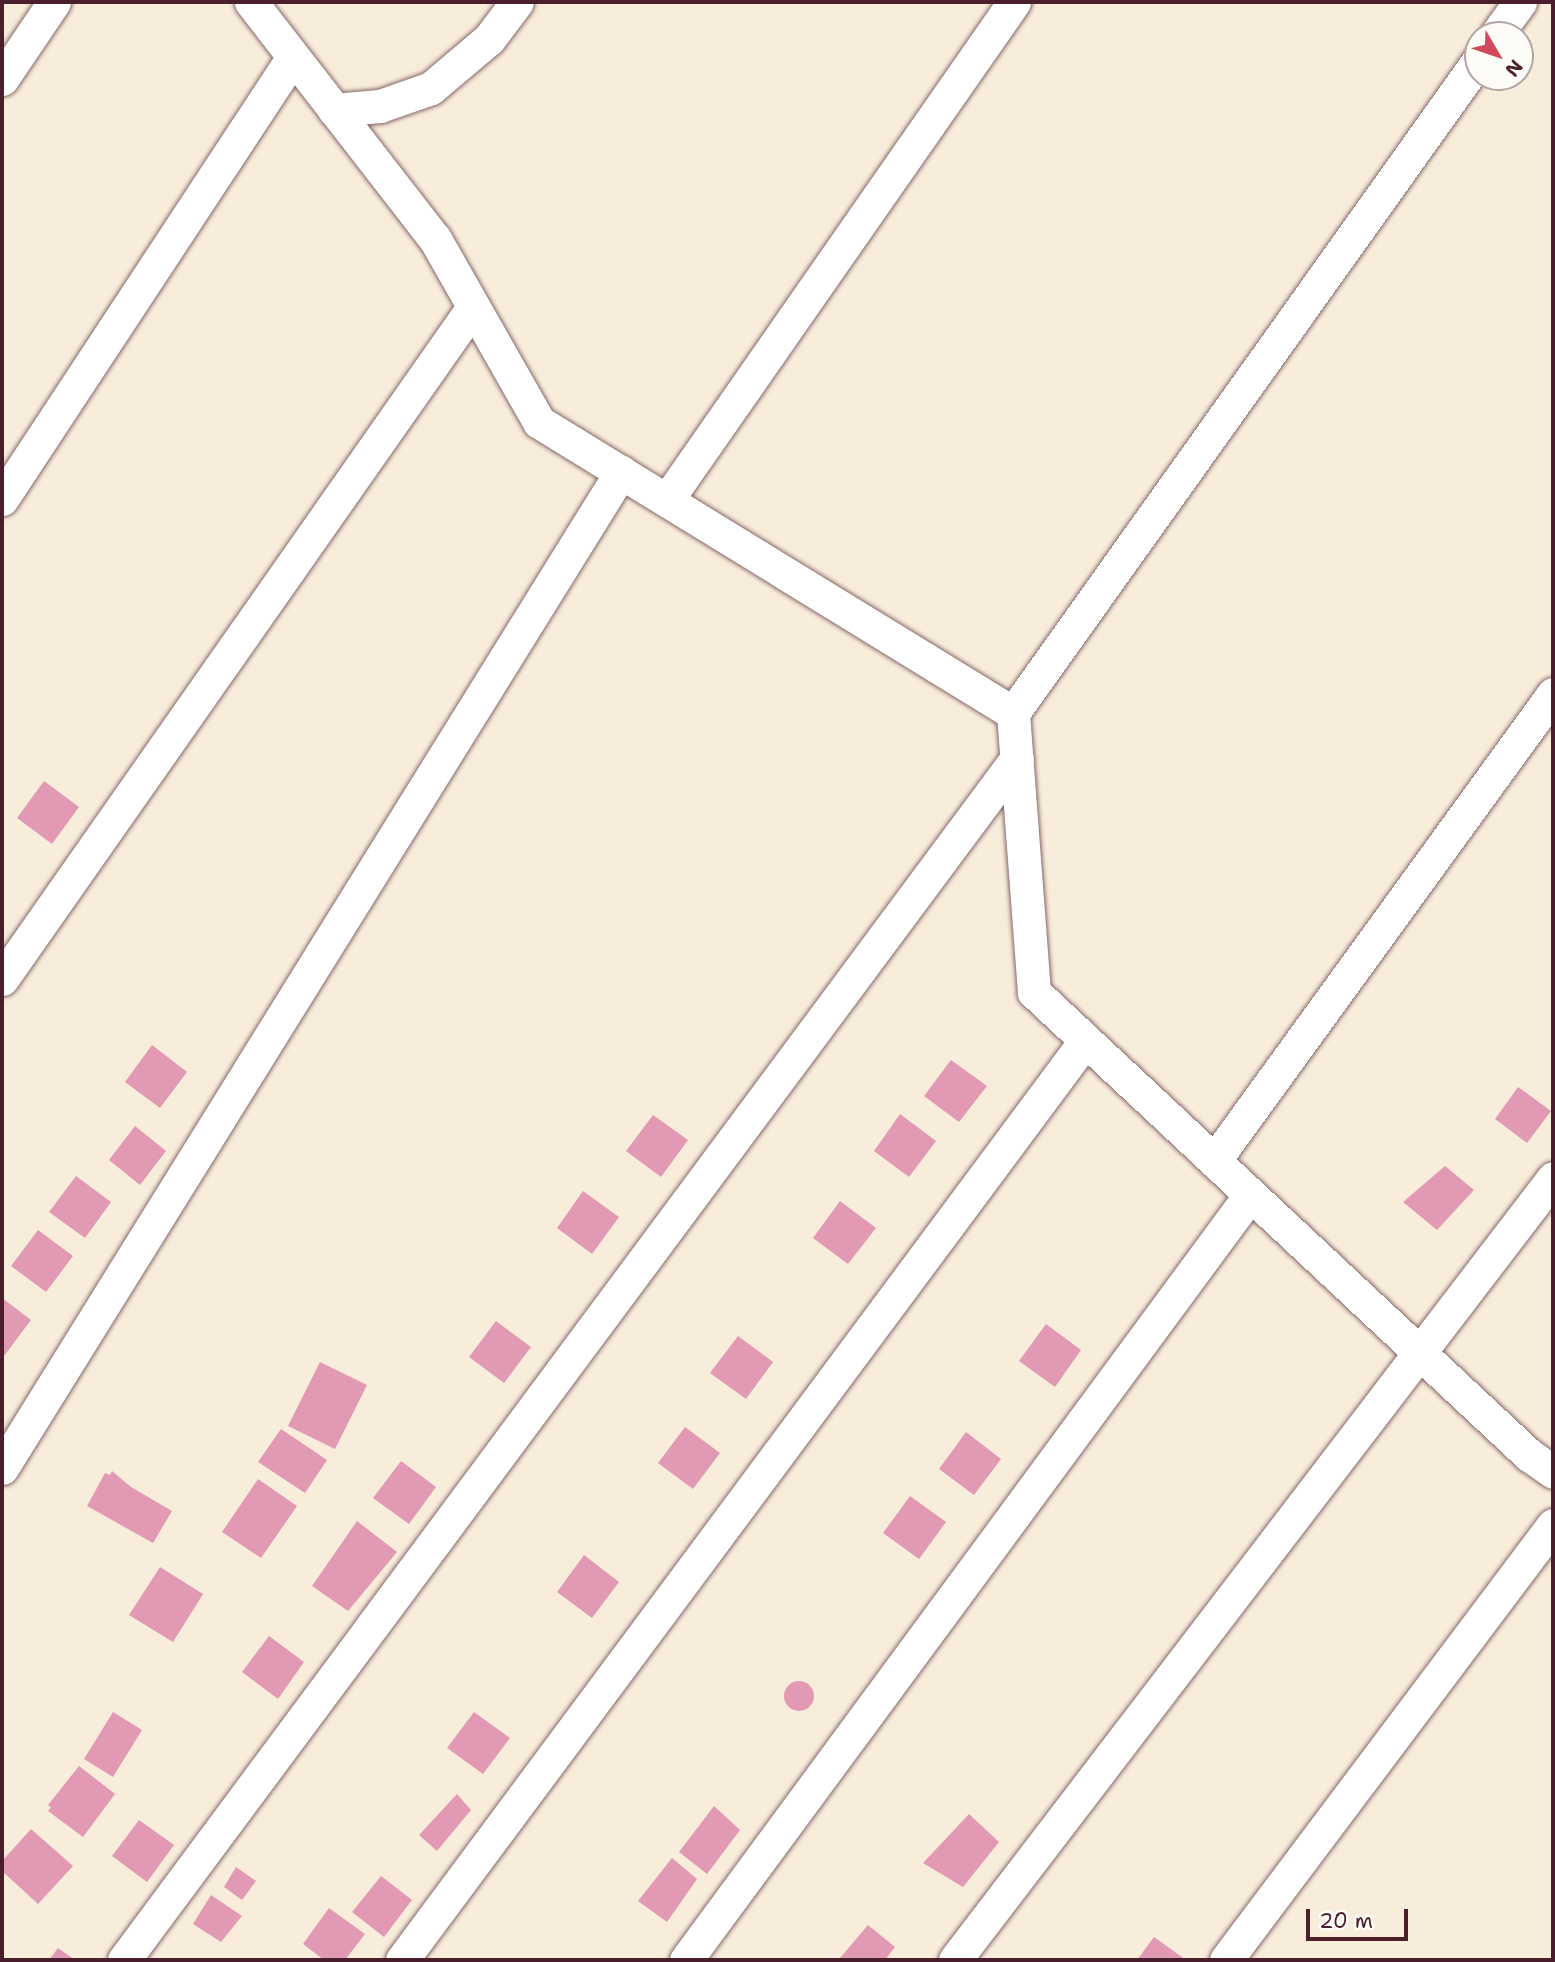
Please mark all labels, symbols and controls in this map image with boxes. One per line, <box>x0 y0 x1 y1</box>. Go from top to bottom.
north arrow <box>1464 21 1534 91</box>
text: N <box>1500 55 1529 82</box>
scale bar <box>1310 1896 1412 1940</box>
text: 20 m <box>1319 1907 1373 1935</box>

